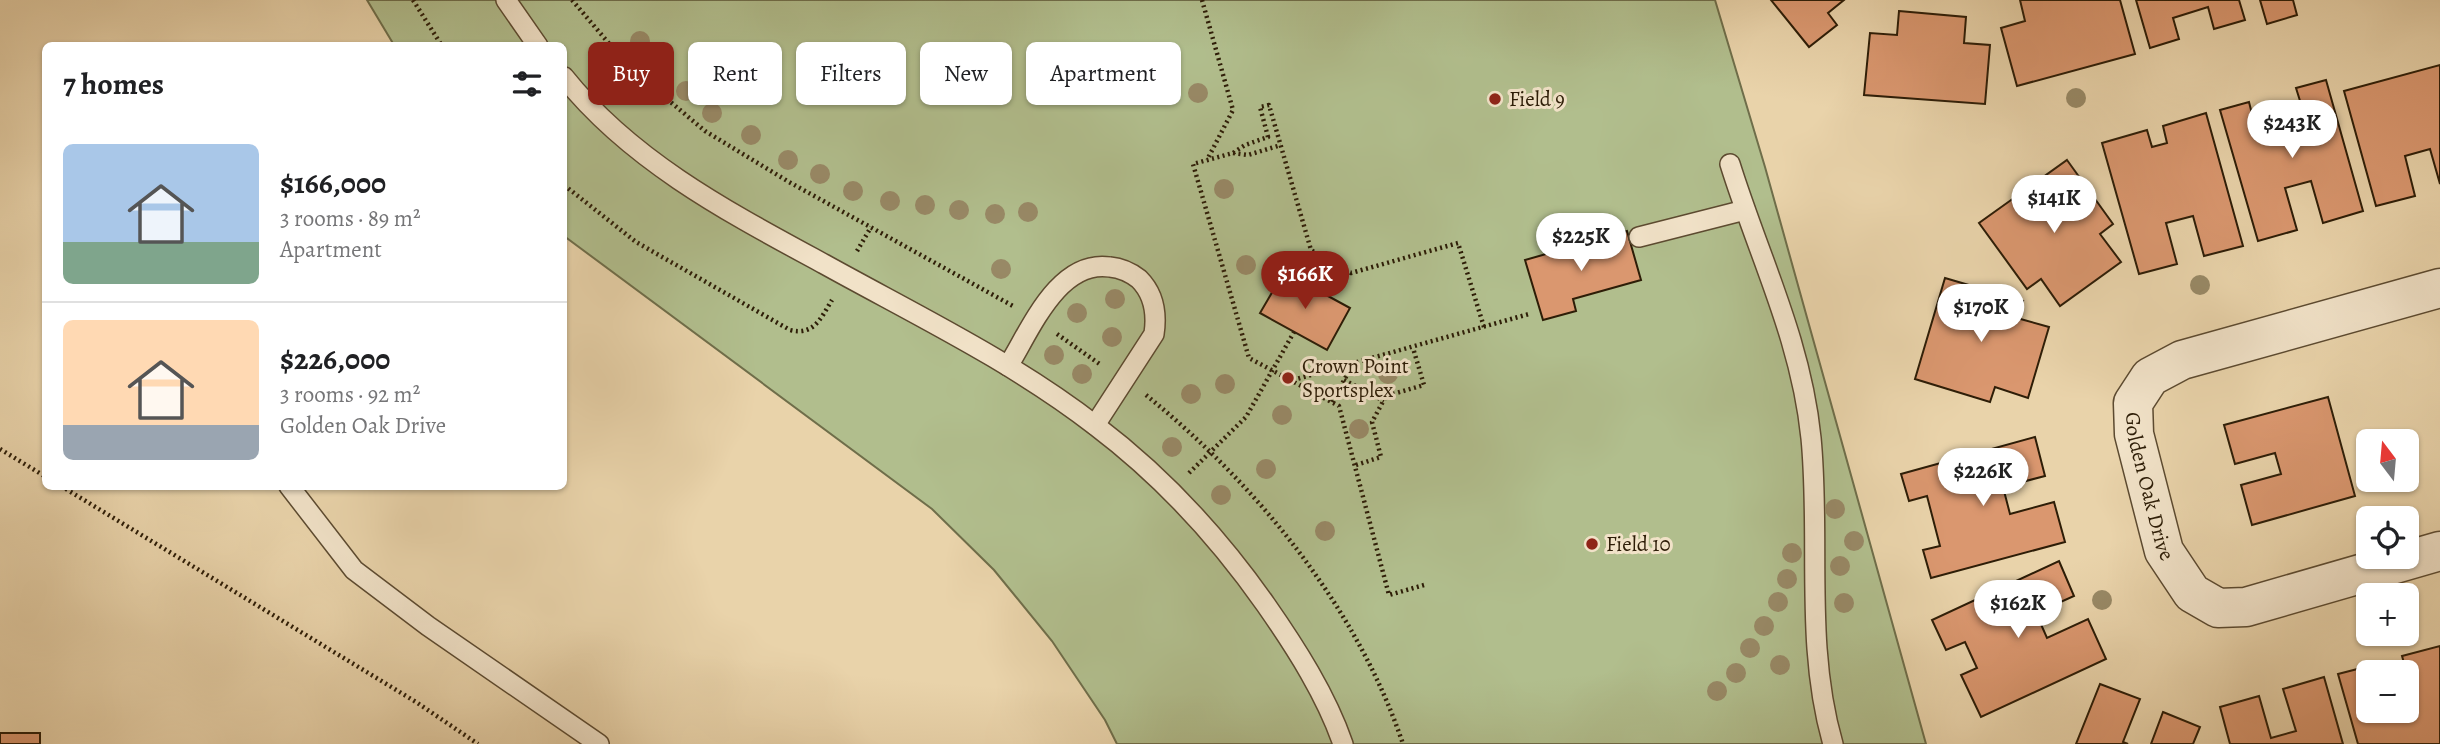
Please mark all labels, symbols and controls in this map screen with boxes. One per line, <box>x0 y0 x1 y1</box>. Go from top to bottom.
chip: Buy <box>588 42 674 105</box>
chip: Rent <box>688 42 782 105</box>
chip: Filters <box>796 42 906 105</box>
chip: New <box>920 42 1012 105</box>
chip: Apartment <box>1026 42 1181 105</box>
text: 7 homes <box>63 64 164 104</box>
icon: filters <box>508 65 546 103</box>
place label: Field 9 <box>1509 85 1565 113</box>
marker: Field 9 <box>1487 91 1503 107</box>
pin: $243K <box>2243 100 2341 160</box>
text: $243K <box>2263 107 2321 138</box>
text: $166,000 <box>280 163 386 203</box>
icon: home <box>119 172 203 256</box>
pin: $141K <box>2005 176 2103 235</box>
text: $141K <box>2027 182 2081 213</box>
text: 3 rooms · 89 m² <box>280 203 421 234</box>
pin: $225K <box>1532 214 1630 273</box>
text: $225K <box>1552 220 1610 251</box>
text: Apartment <box>280 234 382 265</box>
pin: $166K <box>1256 252 1354 311</box>
text: $166K <box>1277 258 1333 289</box>
pin: $170K <box>1932 284 2030 344</box>
text: $170K <box>1953 291 2009 322</box>
text: $226,000 <box>280 339 390 379</box>
icon: home <box>119 348 203 432</box>
place label: Crown Point Sportsplex <box>1302 352 1409 404</box>
marker: Crown Point Sportsplex <box>1280 370 1296 386</box>
text: 3 rooms · 92 m² <box>280 379 420 410</box>
text: Golden Oak Drive <box>280 410 446 441</box>
street label: Golden Oak Drive <box>2119 412 2181 566</box>
north arrow <box>2356 429 2418 492</box>
map controls <box>2356 429 2419 723</box>
pin: $226K <box>1934 448 2032 508</box>
text: $226K <box>1954 455 2012 486</box>
button: locate <box>2356 506 2419 569</box>
place label: Field 10 <box>1606 530 1671 558</box>
marker: Field 10 <box>1584 536 1600 552</box>
pin: $162K <box>1969 580 2067 640</box>
button: + <box>2356 583 2419 646</box>
text: $162K <box>1990 587 2046 618</box>
button: − <box>2356 660 2419 723</box>

